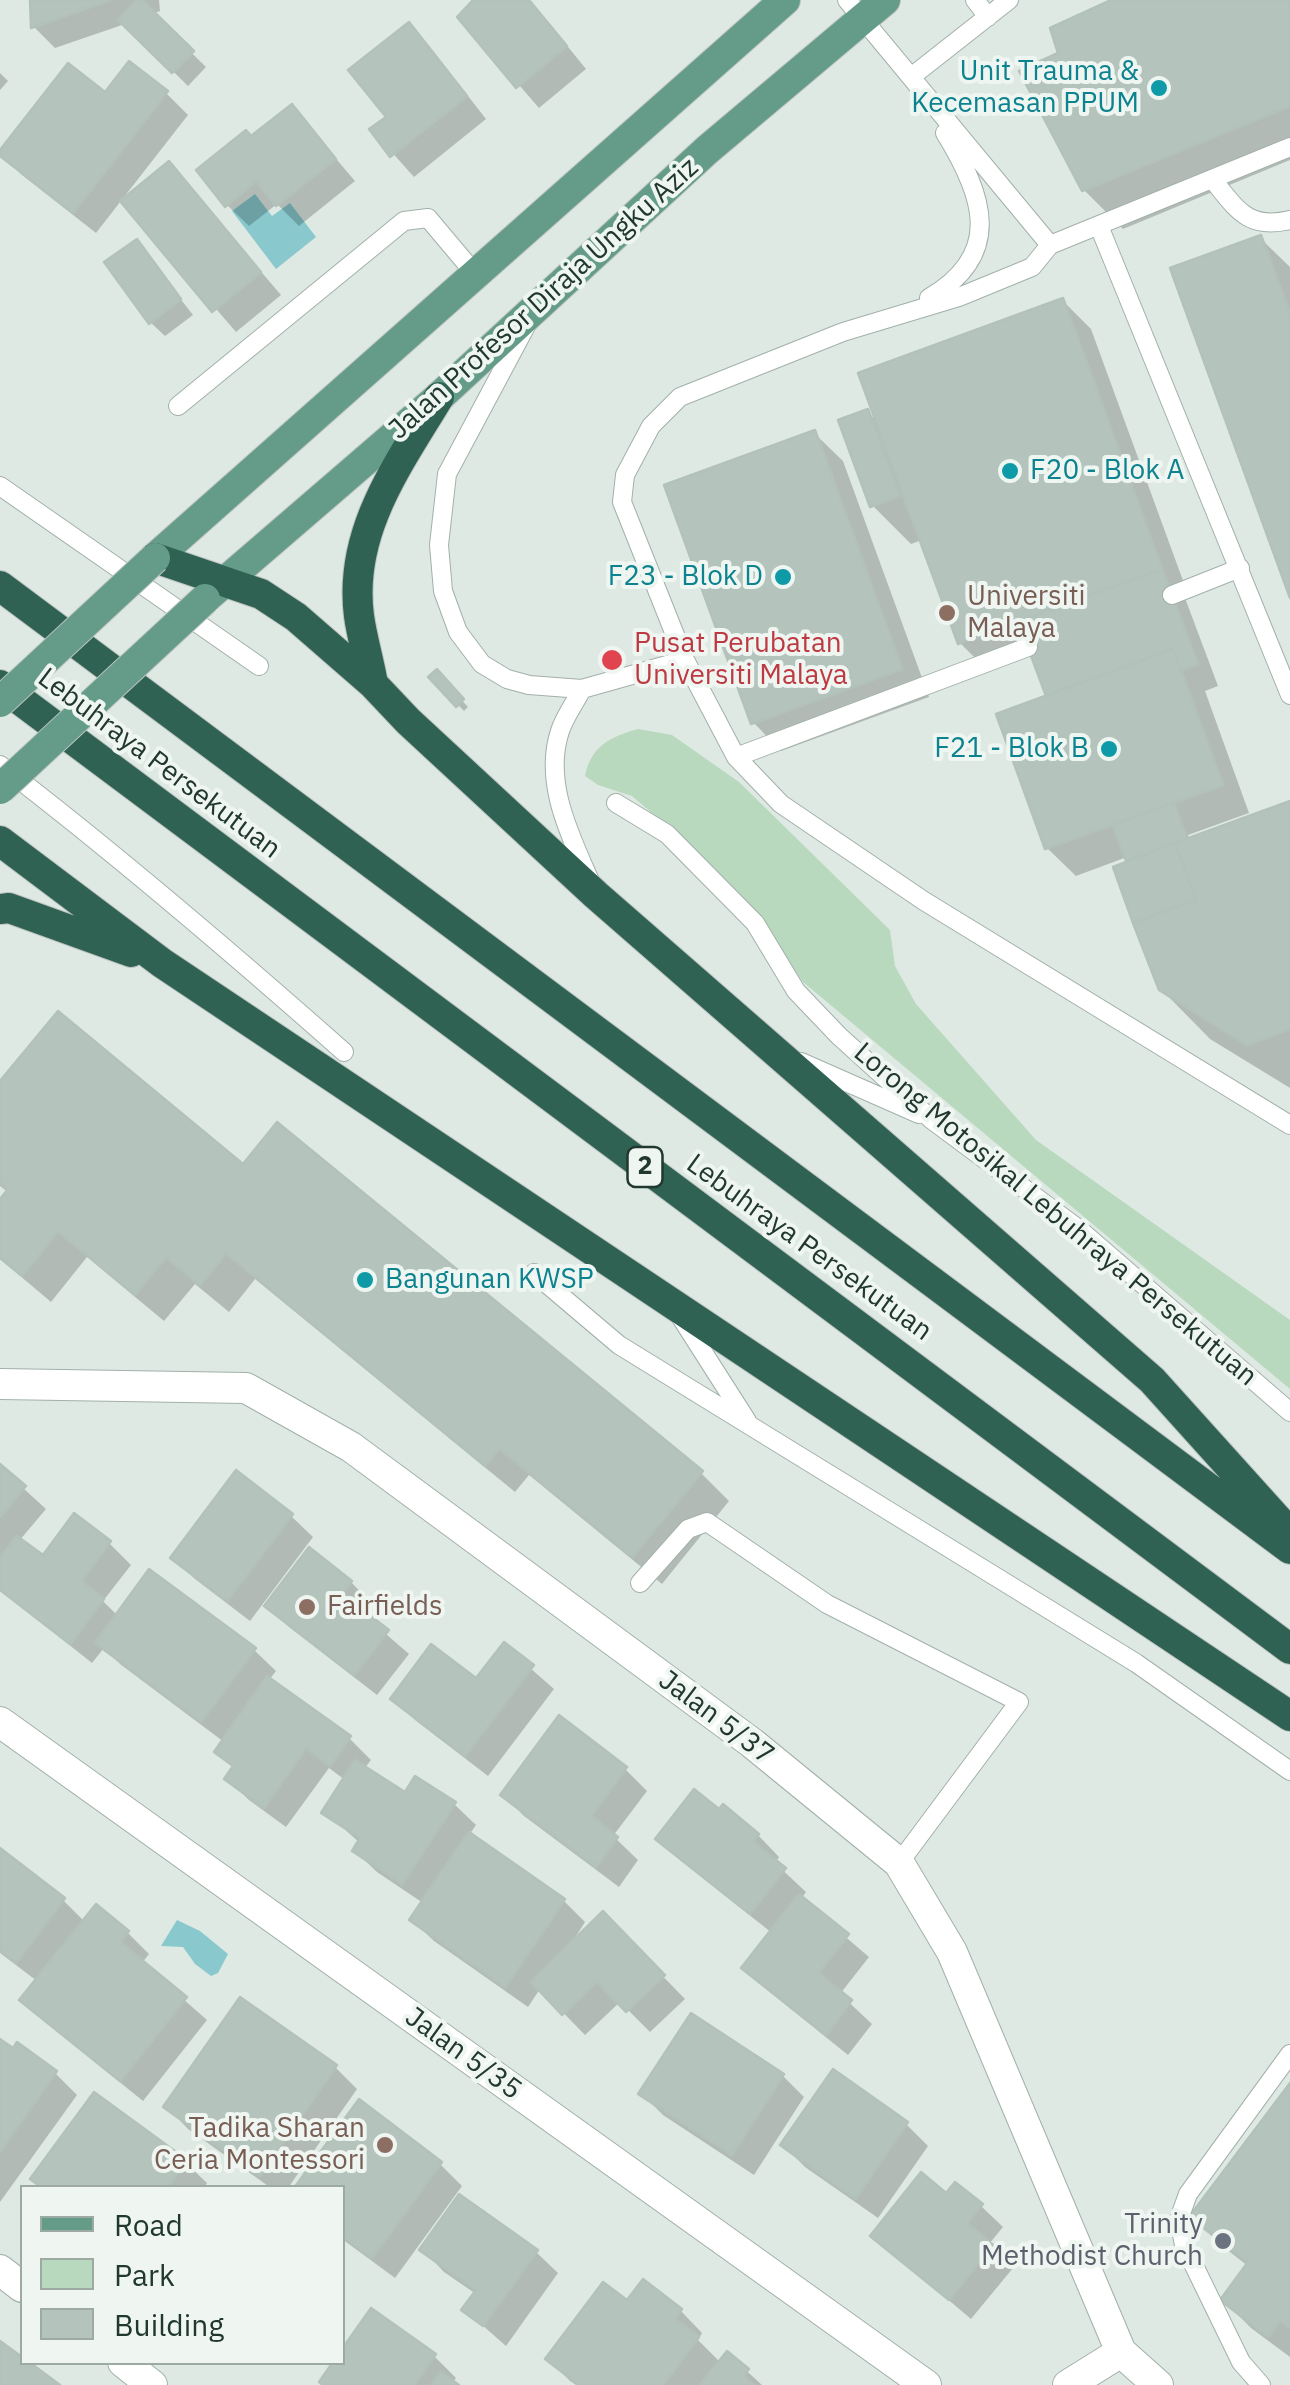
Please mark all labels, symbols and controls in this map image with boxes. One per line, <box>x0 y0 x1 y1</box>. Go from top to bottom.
place label: Unit Trauma & Kecemasan PPUM <box>911 55 1139 121</box>
marker: Unit Trauma & Kecemasan PPUM <box>1148 77 1170 99</box>
street label: Jalan Profesor Diraja Ungku Aziz <box>382 151 706 447</box>
place label: F20 - Blok A <box>1030 454 1185 488</box>
marker: F20 - Blok A <box>999 460 1021 482</box>
place label: F23 - Blok D <box>608 560 763 594</box>
marker: F23 - Blok D <box>772 566 794 588</box>
place label: Universiti Malaya <box>967 580 1086 646</box>
marker: Universiti Malaya <box>936 602 958 624</box>
place label: Pusat Perubatan Universiti Malaya <box>634 627 848 693</box>
marker: Pusat Perubatan Universiti Malaya <box>599 647 625 673</box>
street label: Lebuhraya Persekutuan <box>31 662 287 866</box>
place label: F21 - Blok B <box>934 732 1089 766</box>
marker: F21 - Blok B <box>1098 738 1120 760</box>
street label: Lorong Motosikal Lebuhraya Persekutuan <box>847 1036 1263 1394</box>
road number: 2 <box>628 1147 662 1187</box>
street label: Lebuhraya Persekutuan <box>680 1148 938 1348</box>
place label: Bangunan KWSP <box>385 1263 594 1297</box>
marker: Bangunan KWSP <box>354 1269 376 1291</box>
place label: Fairfields <box>327 1590 443 1624</box>
marker: Fairfields <box>296 1596 318 1618</box>
street label: Jalan 5/37 <box>652 1664 780 1772</box>
street label: Jalan 5/35 <box>398 2001 528 2107</box>
place label: Tadika Sharan Ceria Montessori <box>154 2112 365 2178</box>
marker: Tadika Sharan Ceria Montessori <box>374 2134 396 2156</box>
legend <box>20 2185 345 2365</box>
text: Road <box>114 2205 183 2244</box>
place label: Trinity Methodist Church <box>981 2208 1203 2274</box>
marker: Trinity Methodist Church <box>1212 2230 1234 2252</box>
text: Park <box>114 2255 175 2294</box>
text: Building <box>114 2305 224 2344</box>

